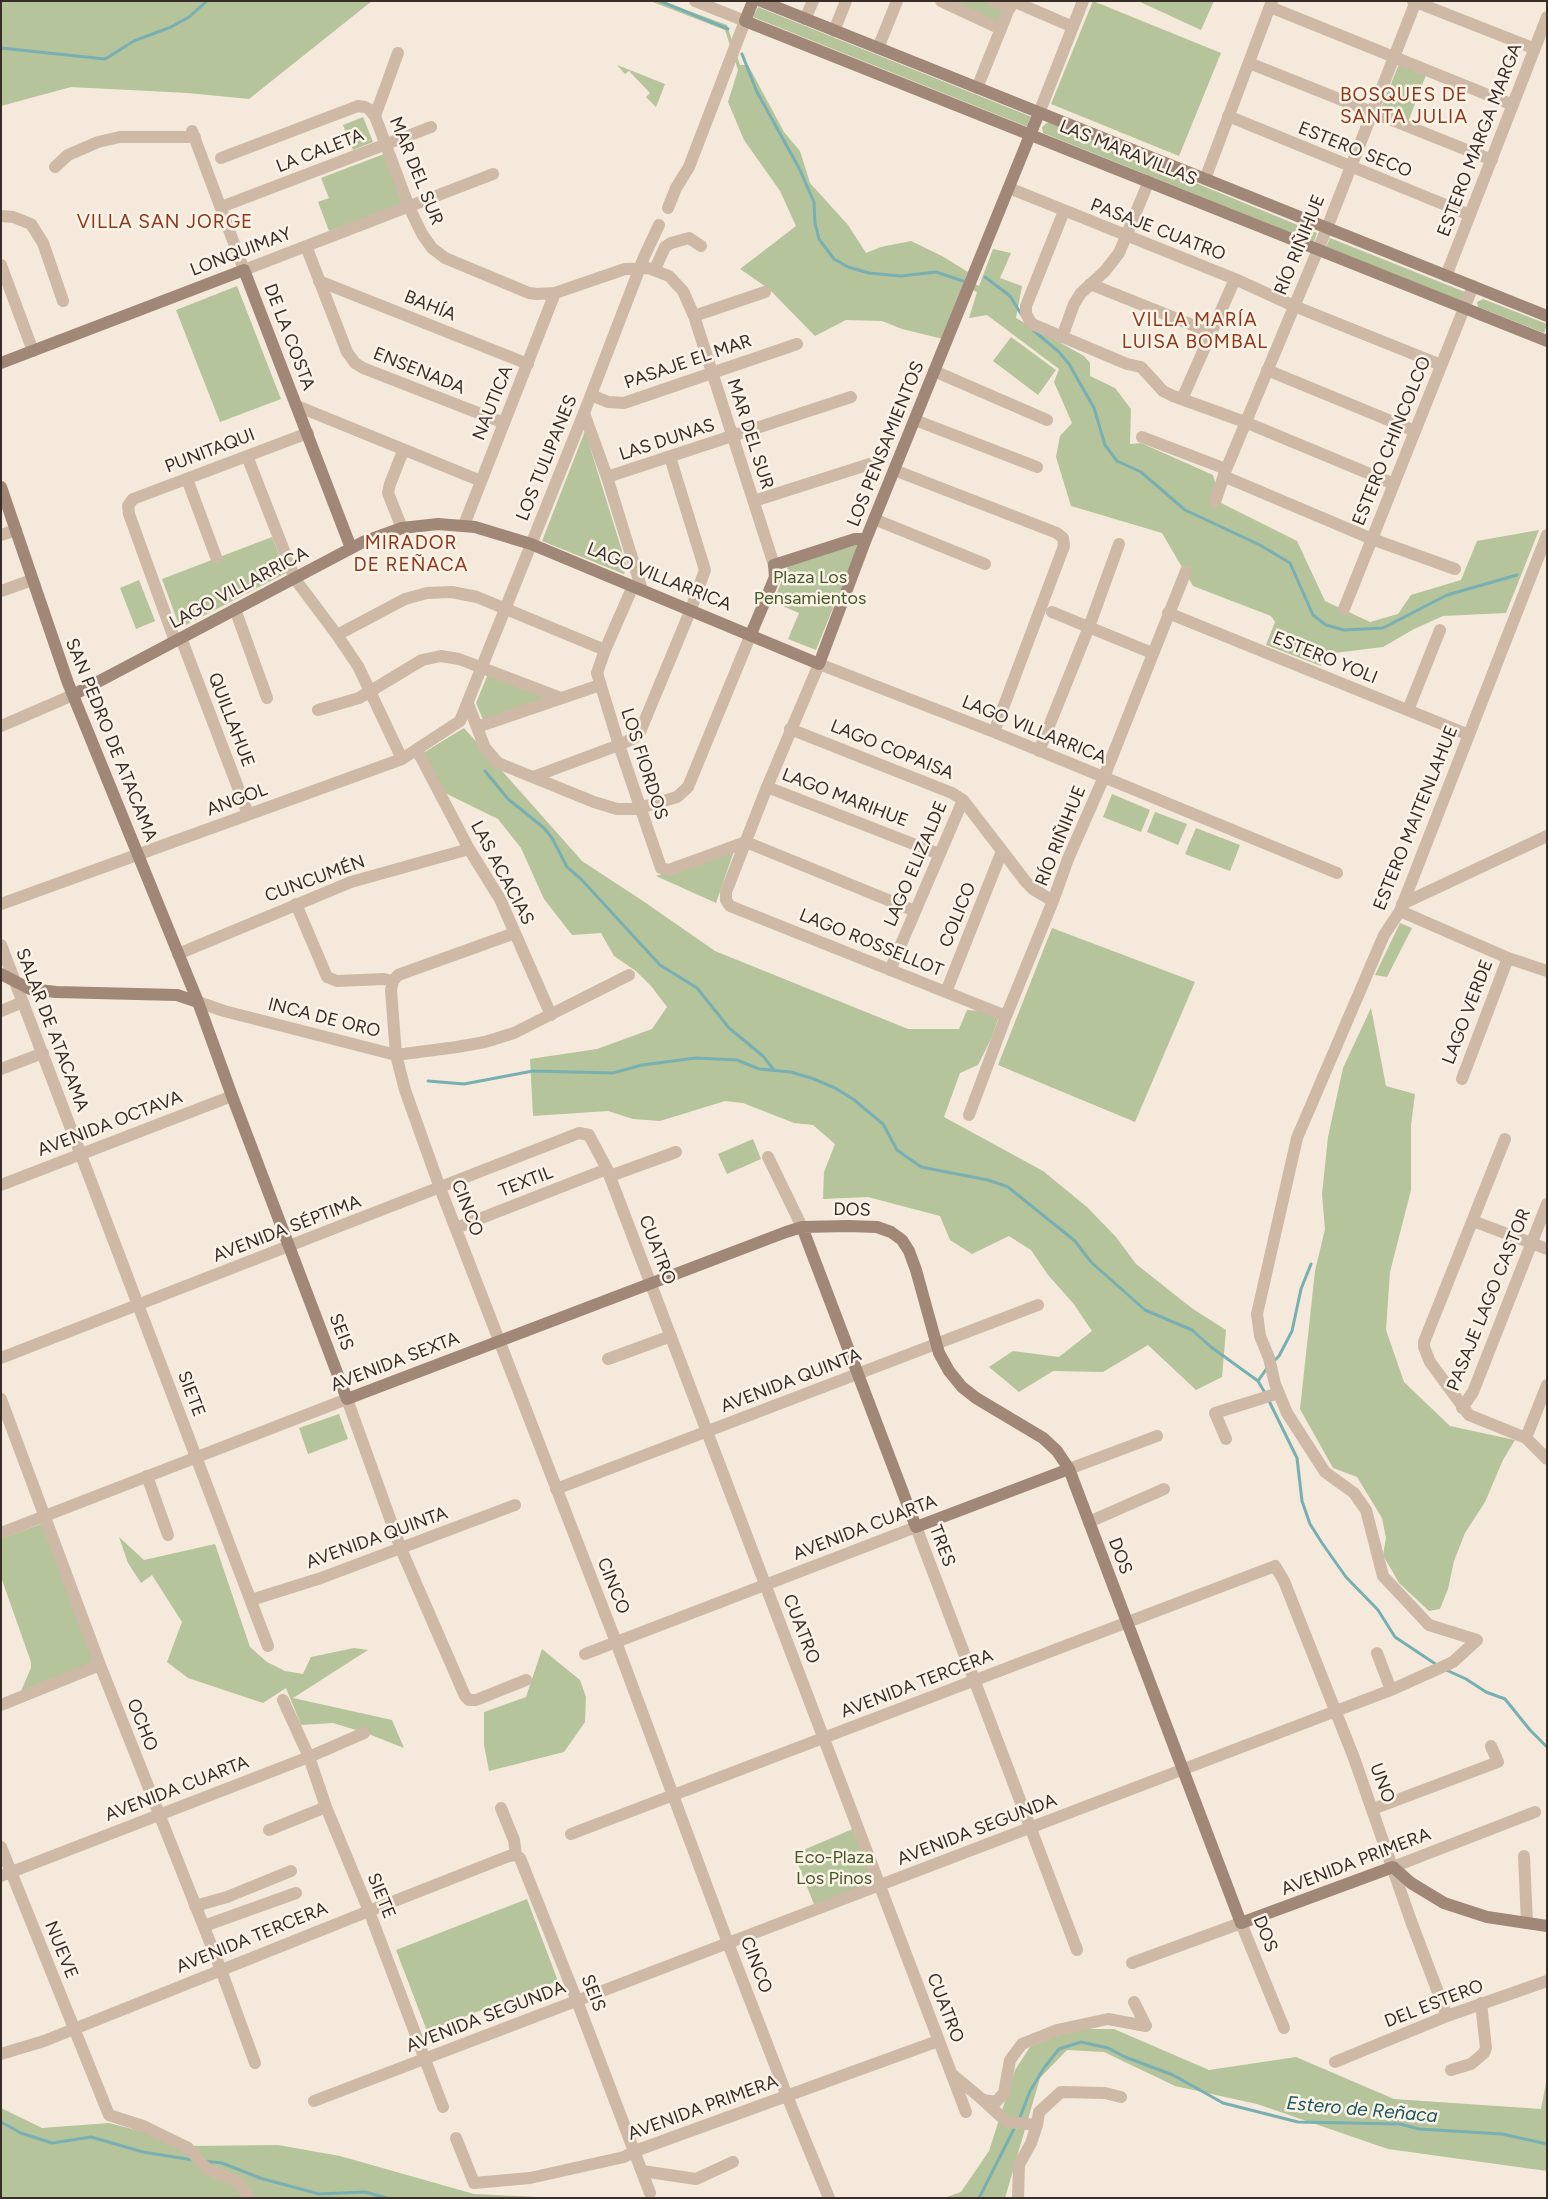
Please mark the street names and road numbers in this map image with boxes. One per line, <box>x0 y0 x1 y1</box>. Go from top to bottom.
street label: ESTERO MARGA MARGA <box>1433 40 1527 240</box>
street label: MAR DEL SUR <box>384 114 448 228</box>
street label: LAS MARAVILLAS <box>1056 116 1200 190</box>
street label: ESTERO SECO <box>1295 117 1415 183</box>
street label: LA CALETA <box>273 124 367 178</box>
street label: RÍO RIÑIHUE <box>1270 192 1330 298</box>
street label: PASAJE CUATRO <box>1087 194 1229 266</box>
street label: LONQUIMAY <box>187 223 295 281</box>
street label: DE LA COSTA <box>259 281 319 393</box>
street label: BAHÍA <box>401 286 459 326</box>
street label: PASAJE EL MAR <box>621 330 755 394</box>
street label: ENSENADA <box>370 343 468 399</box>
street label: ESTERO CHINCOLCO <box>1348 353 1436 529</box>
street label: LOS PENSAMIENTOS <box>843 358 929 530</box>
street label: NAUTICA <box>468 362 518 444</box>
street label: MAR DEL SUR <box>722 376 778 492</box>
street label: LOS TULIPANES <box>512 392 582 524</box>
street label: LAS DUNAS <box>616 414 718 466</box>
street label: PUNITAQUI <box>162 424 258 478</box>
street label: LAGO VILLARRICA <box>584 538 734 616</box>
street label: LAGO VILLARRICA <box>166 542 312 634</box>
street label: ESTERO YOLI <box>1269 627 1381 689</box>
street label: SAN PEDRO DE ATACAMA <box>60 635 162 845</box>
street label: QUILLAHUE <box>203 670 259 770</box>
street label: LAGO VILLARRICA <box>959 691 1109 769</box>
street label: LOS FIORDOS <box>616 706 672 822</box>
street label: LAGO COPAISA <box>827 715 957 785</box>
street label: ESTERO MAITENLAHUE <box>1369 723 1463 913</box>
street label: LAGO MARIHUE <box>779 764 911 832</box>
street label: ANGOL <box>204 779 270 821</box>
street label: RÍO RIÑIHUE <box>1031 783 1091 889</box>
street label: LAGO ELIZALDE <box>880 798 952 930</box>
street label: LAS ACACIAS <box>466 817 538 929</box>
street label: CUNCUMÉN <box>262 851 368 907</box>
street label: COLICO <box>935 879 981 951</box>
street label: LAGO ROSSELLOT <box>796 904 946 982</box>
street label: SALAR DE ATACAMA <box>11 945 93 1115</box>
street label: LAGO VERDE <box>1438 956 1498 1068</box>
street label: INCA DE ORO <box>266 994 382 1042</box>
street label: AVENIDA OCTAVA <box>35 1086 185 1162</box>
street label: TEXTIL <box>496 1162 556 1202</box>
street label: CINCO <box>446 1177 488 1239</box>
street label: AVENIDA SÉPTIMA <box>210 1191 364 1267</box>
street label: DOS <box>833 1199 871 1221</box>
street label: PASAJE LAGO CASTOR <box>1443 1206 1535 1394</box>
street label: CUATRO <box>634 1212 680 1288</box>
street label: SEIS <box>324 1311 358 1353</box>
street label: AVENIDA SEXTA <box>328 1328 462 1396</box>
street label: AVENIDA QUINTA <box>718 1344 864 1418</box>
street label: SIETE <box>172 1368 210 1420</box>
street label: AVENIDA CUARTA <box>790 1491 940 1565</box>
street label: AVENIDA QUINTA <box>303 1502 451 1574</box>
street label: TRES <box>924 1522 960 1570</box>
street label: DOS <box>1103 1535 1137 1577</box>
street label: CINCO <box>592 1555 634 1617</box>
street label: CUATRO <box>778 1591 824 1667</box>
street label: AVENIDA TERCERA <box>838 1645 996 1723</box>
street label: OCHO <box>122 1696 162 1754</box>
street label: AVENIDA CUARTA <box>102 1752 252 1826</box>
street label: UNO <box>1365 1760 1399 1806</box>
street label: AVENIDA SEGUNDA <box>894 1790 1060 1870</box>
street label: AVENIDA PRIMERA <box>1278 1824 1434 1900</box>
street label: SIETE <box>362 1870 400 1922</box>
street label: AVENIDA TERCERA <box>173 1898 331 1978</box>
street label: DOS <box>1248 1913 1282 1955</box>
street label: NUEVE <box>40 1918 82 1982</box>
street label: CINCO <box>735 1934 777 1996</box>
street label: CUATRO <box>922 1970 968 2046</box>
street label: SEIS <box>576 1972 610 2014</box>
street label: DEL ESTERO <box>1381 1975 1487 2033</box>
street label: AVENIDA SEGUNDA <box>403 1977 569 2057</box>
street label: AVENIDA PRIMERA <box>625 2071 781 2145</box>

